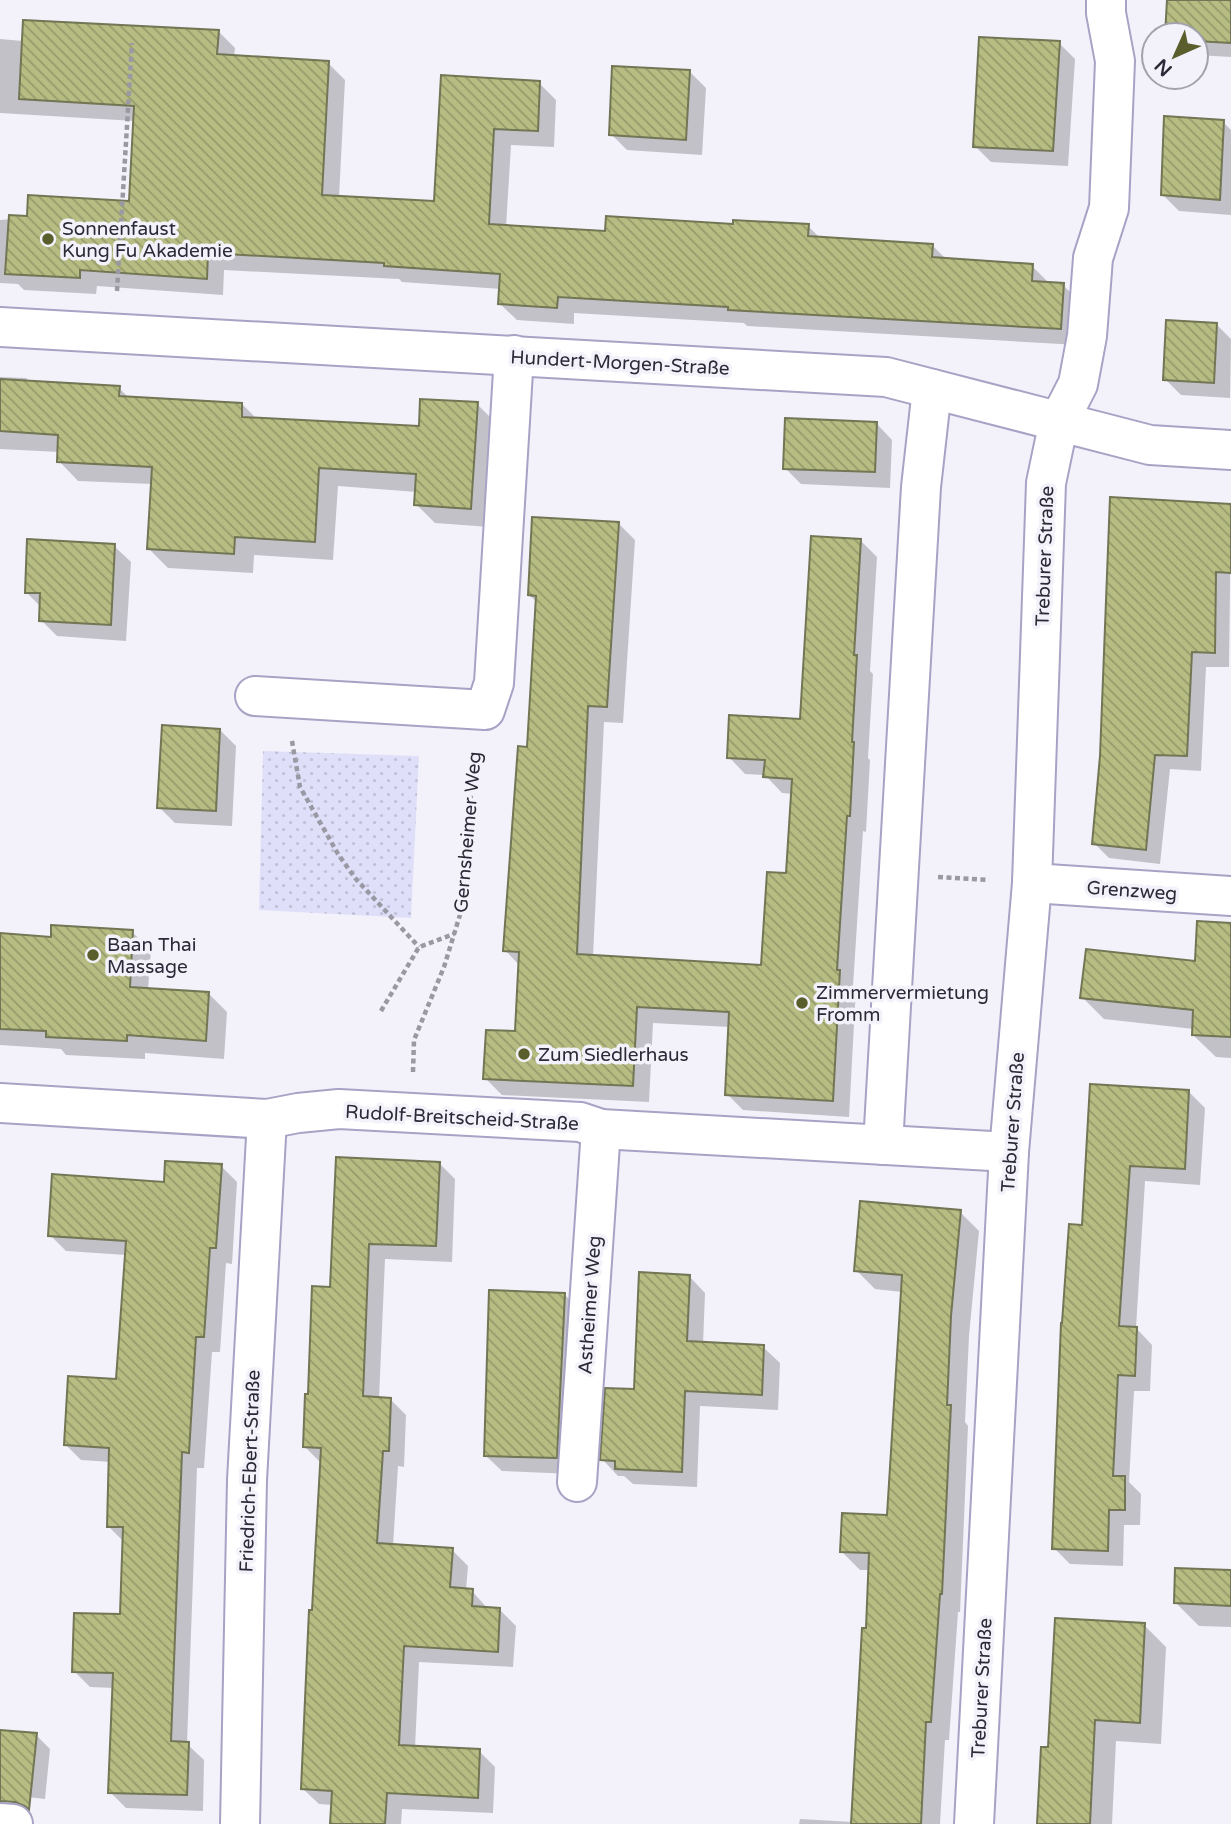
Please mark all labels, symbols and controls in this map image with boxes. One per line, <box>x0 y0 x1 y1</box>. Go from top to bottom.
north arrow <box>1140 21 1210 91</box>
text: N <box>1151 54 1177 80</box>
place label: Sonnenfaust Kung Fu Akademie <box>62 218 233 262</box>
marker: Sonnenfaust Kung Fu Akademie <box>40 231 56 247</box>
street label: Hundert-Morgen-Straße <box>510 346 730 380</box>
street label: Treburer Straße <box>1032 485 1058 627</box>
street label: Gernsheimer Weg <box>450 751 486 914</box>
street label: Grenzweg <box>1086 877 1178 905</box>
place label: Baan Thai Massage <box>107 934 196 978</box>
marker: Baan Thai Massage <box>85 947 101 963</box>
place label: Zimmervermietung Fromm <box>816 982 989 1026</box>
marker: Zimmervermietung Fromm <box>794 995 810 1011</box>
place label: Zum Siedlerhaus <box>538 1044 689 1066</box>
marker: Zum Siedlerhaus <box>516 1046 532 1062</box>
street label: Treburer Straße <box>997 1051 1029 1193</box>
street label: Rudolf-Breitscheid-Straße <box>345 1101 579 1135</box>
street label: Astheimer Weg <box>574 1235 606 1375</box>
street label: Friedrich-Ebert-Straße <box>235 1369 265 1573</box>
street label: Treburer Straße <box>967 1617 997 1759</box>

